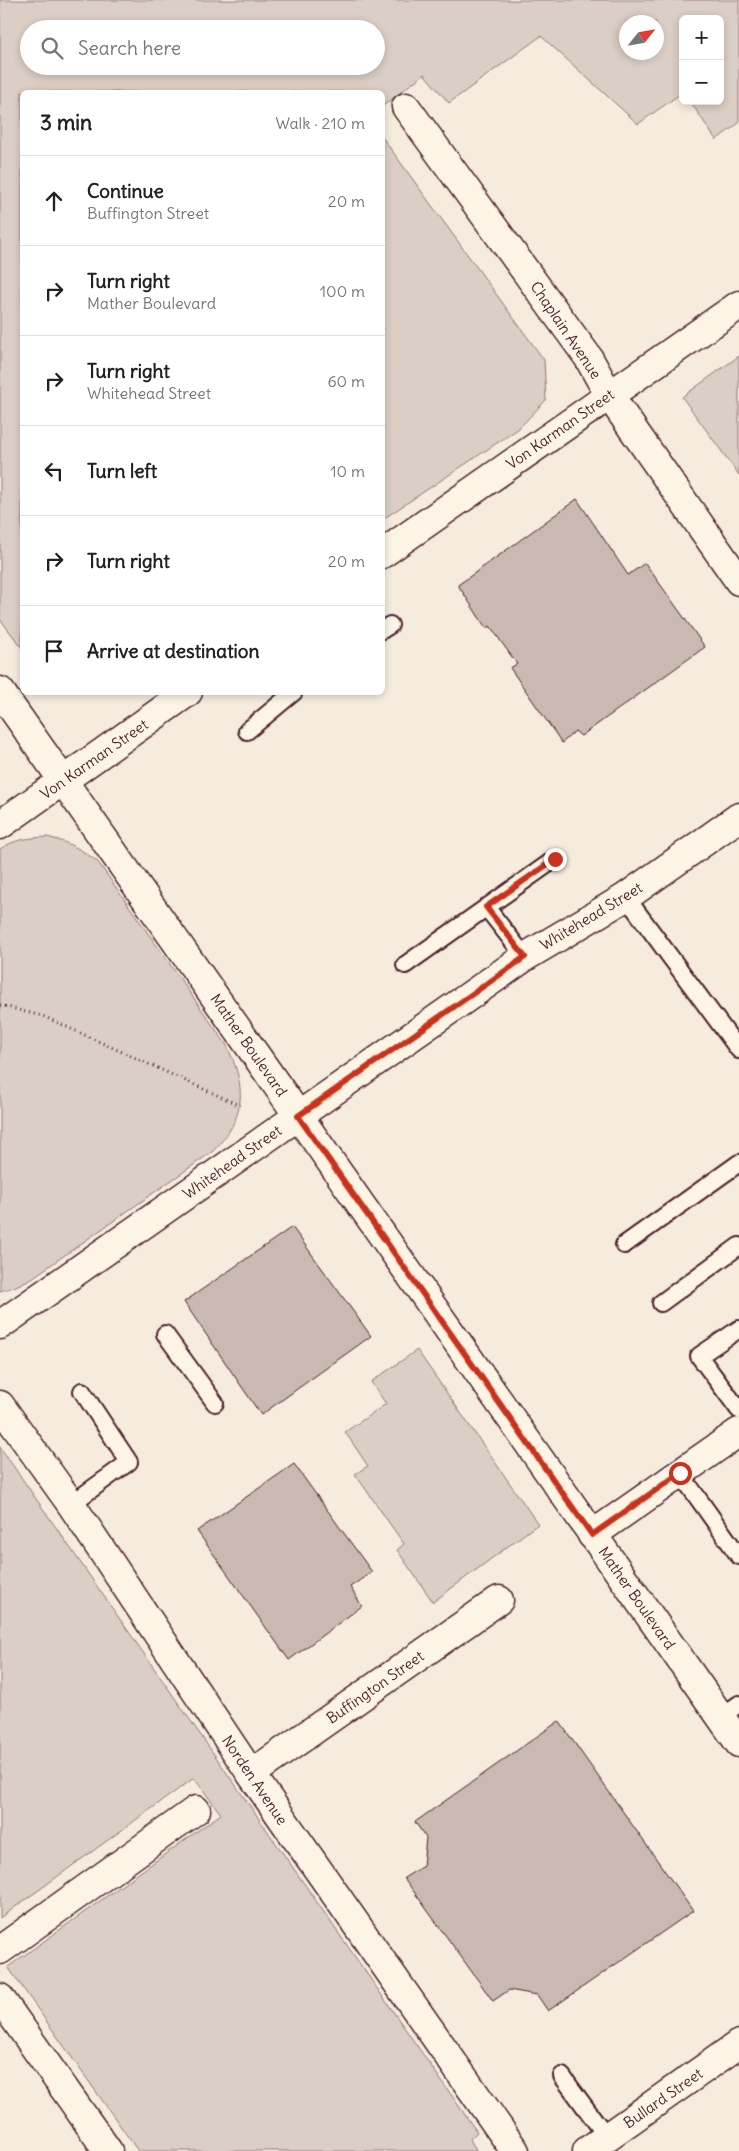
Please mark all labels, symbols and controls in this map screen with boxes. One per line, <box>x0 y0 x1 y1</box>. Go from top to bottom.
north arrow <box>619 15 664 60</box>
map controls <box>679 15 724 105</box>
button: + <box>679 15 724 60</box>
search box <box>20 20 385 75</box>
icon: search <box>38 34 66 62</box>
text: Search here <box>78 36 181 60</box>
button: − <box>679 60 724 105</box>
text: 3 min <box>40 109 92 136</box>
text: Walk · 210 m <box>275 113 365 133</box>
text: Continue <box>87 179 164 203</box>
icon: ahead <box>40 187 68 215</box>
text: 20 m <box>328 191 365 211</box>
text: Buffington Street <box>87 203 209 223</box>
text: Turn right <box>87 269 170 293</box>
icon: right <box>40 277 68 305</box>
street label: Chaplain Avenue <box>526 278 606 382</box>
text: 100 m <box>320 281 365 301</box>
text: Mather Boulevard <box>87 293 216 313</box>
text: Turn right <box>87 359 170 383</box>
icon: right <box>40 367 68 395</box>
text: 60 m <box>327 371 365 391</box>
text: Whitehead Street <box>87 383 211 403</box>
street label: Von Karman Street <box>502 385 618 473</box>
icon: left <box>40 457 68 485</box>
text: Turn left <box>87 459 157 483</box>
text: 10 m <box>330 461 365 481</box>
icon: right <box>40 547 68 575</box>
text: Turn right <box>87 549 170 573</box>
text: 20 m <box>328 551 365 571</box>
icon: arrive <box>40 637 68 665</box>
text: Arrive at destination <box>87 639 260 663</box>
street label: Von Karman Street <box>36 715 152 803</box>
route end <box>544 848 567 871</box>
street label: Whitehead Street <box>536 878 646 954</box>
street label: Mather Boulevard <box>206 990 292 1100</box>
street label: Whitehead Street <box>179 1121 285 1203</box>
route start <box>669 1462 692 1485</box>
street label: Mather Boulevard <box>594 1543 680 1653</box>
street label: Buffington Street <box>323 1646 427 1728</box>
street label: Norden Avenue <box>218 1732 292 1828</box>
street label: Bullard Street <box>620 2064 706 2132</box>

